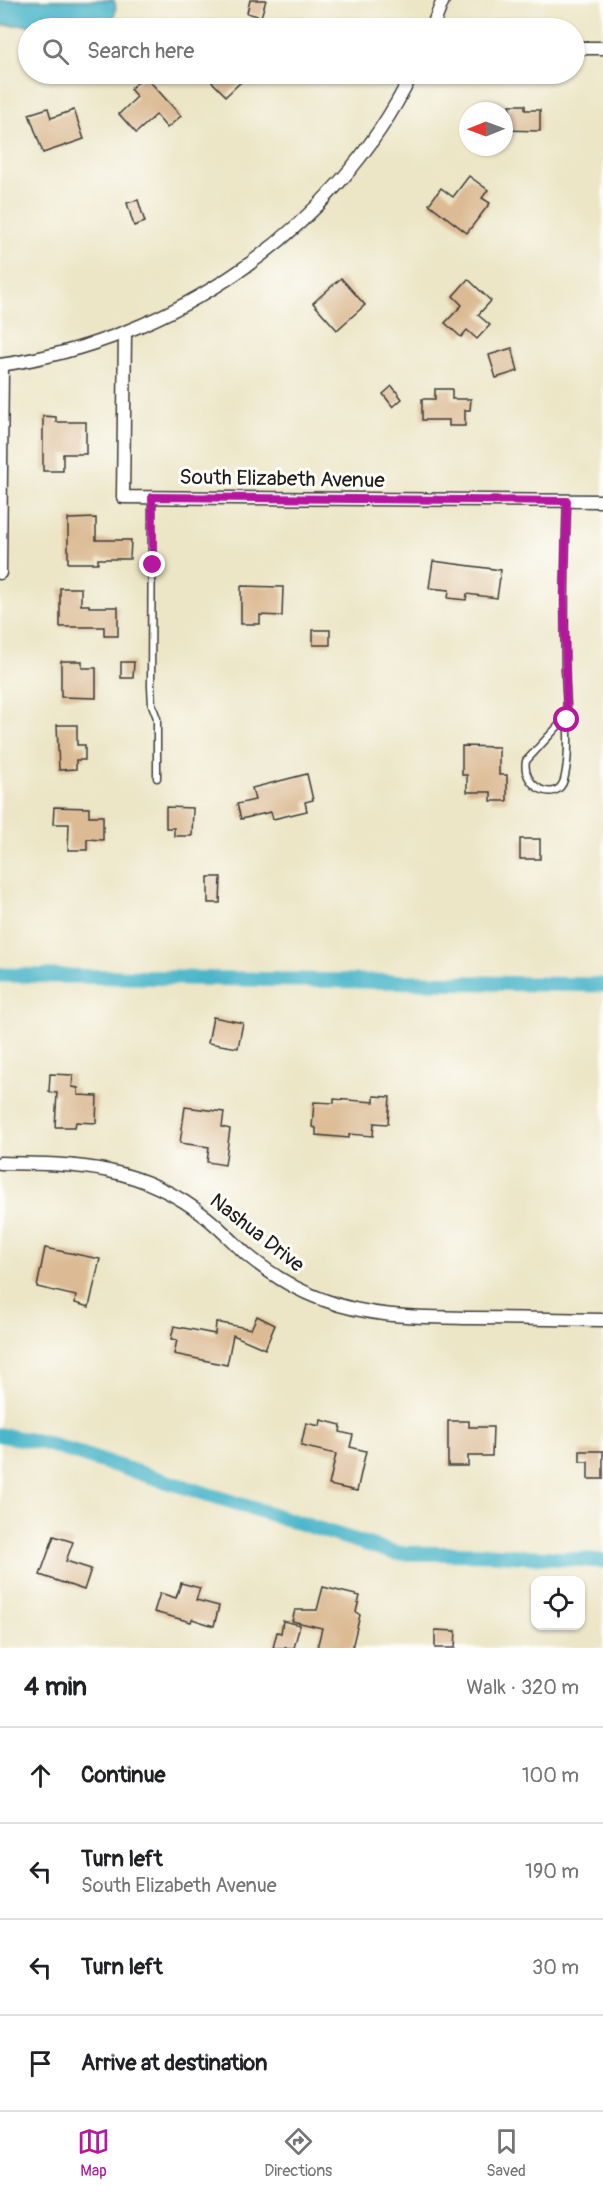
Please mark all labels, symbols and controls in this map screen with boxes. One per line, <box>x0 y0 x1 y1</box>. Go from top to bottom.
search box <box>18 18 585 84</box>
icon: search <box>39 35 72 68</box>
text: Search here <box>87 37 194 65</box>
north arrow <box>459 102 513 156</box>
street label: South Elizabeth Avenue <box>179 464 386 494</box>
route end <box>139 551 165 577</box>
route start <box>553 706 579 732</box>
street label: Nashua Drive <box>204 1188 310 1279</box>
map controls <box>531 1576 585 1630</box>
button: locate <box>531 1576 585 1630</box>
text: 4 min <box>24 1671 87 1703</box>
text: Walk · 320 m <box>466 1675 579 1700</box>
icon: ahead <box>24 1759 57 1792</box>
text: Continue <box>81 1761 165 1789</box>
text: 100 m <box>522 1763 579 1788</box>
text: Turn left <box>81 1845 163 1873</box>
icon: left <box>24 1855 57 1888</box>
text: 190 m <box>525 1859 579 1884</box>
text: South Elizabeth Avenue <box>81 1873 277 1898</box>
icon: left <box>24 1951 57 1984</box>
text: Turn left <box>81 1953 163 1981</box>
text: 30 m <box>532 1955 579 1980</box>
icon: arrive <box>24 2047 57 2080</box>
text: Arrive at destination <box>81 2049 267 2077</box>
tab: Map <box>77 2125 110 2181</box>
tab: Directions <box>264 2125 332 2181</box>
tab: Saved <box>486 2125 526 2181</box>

